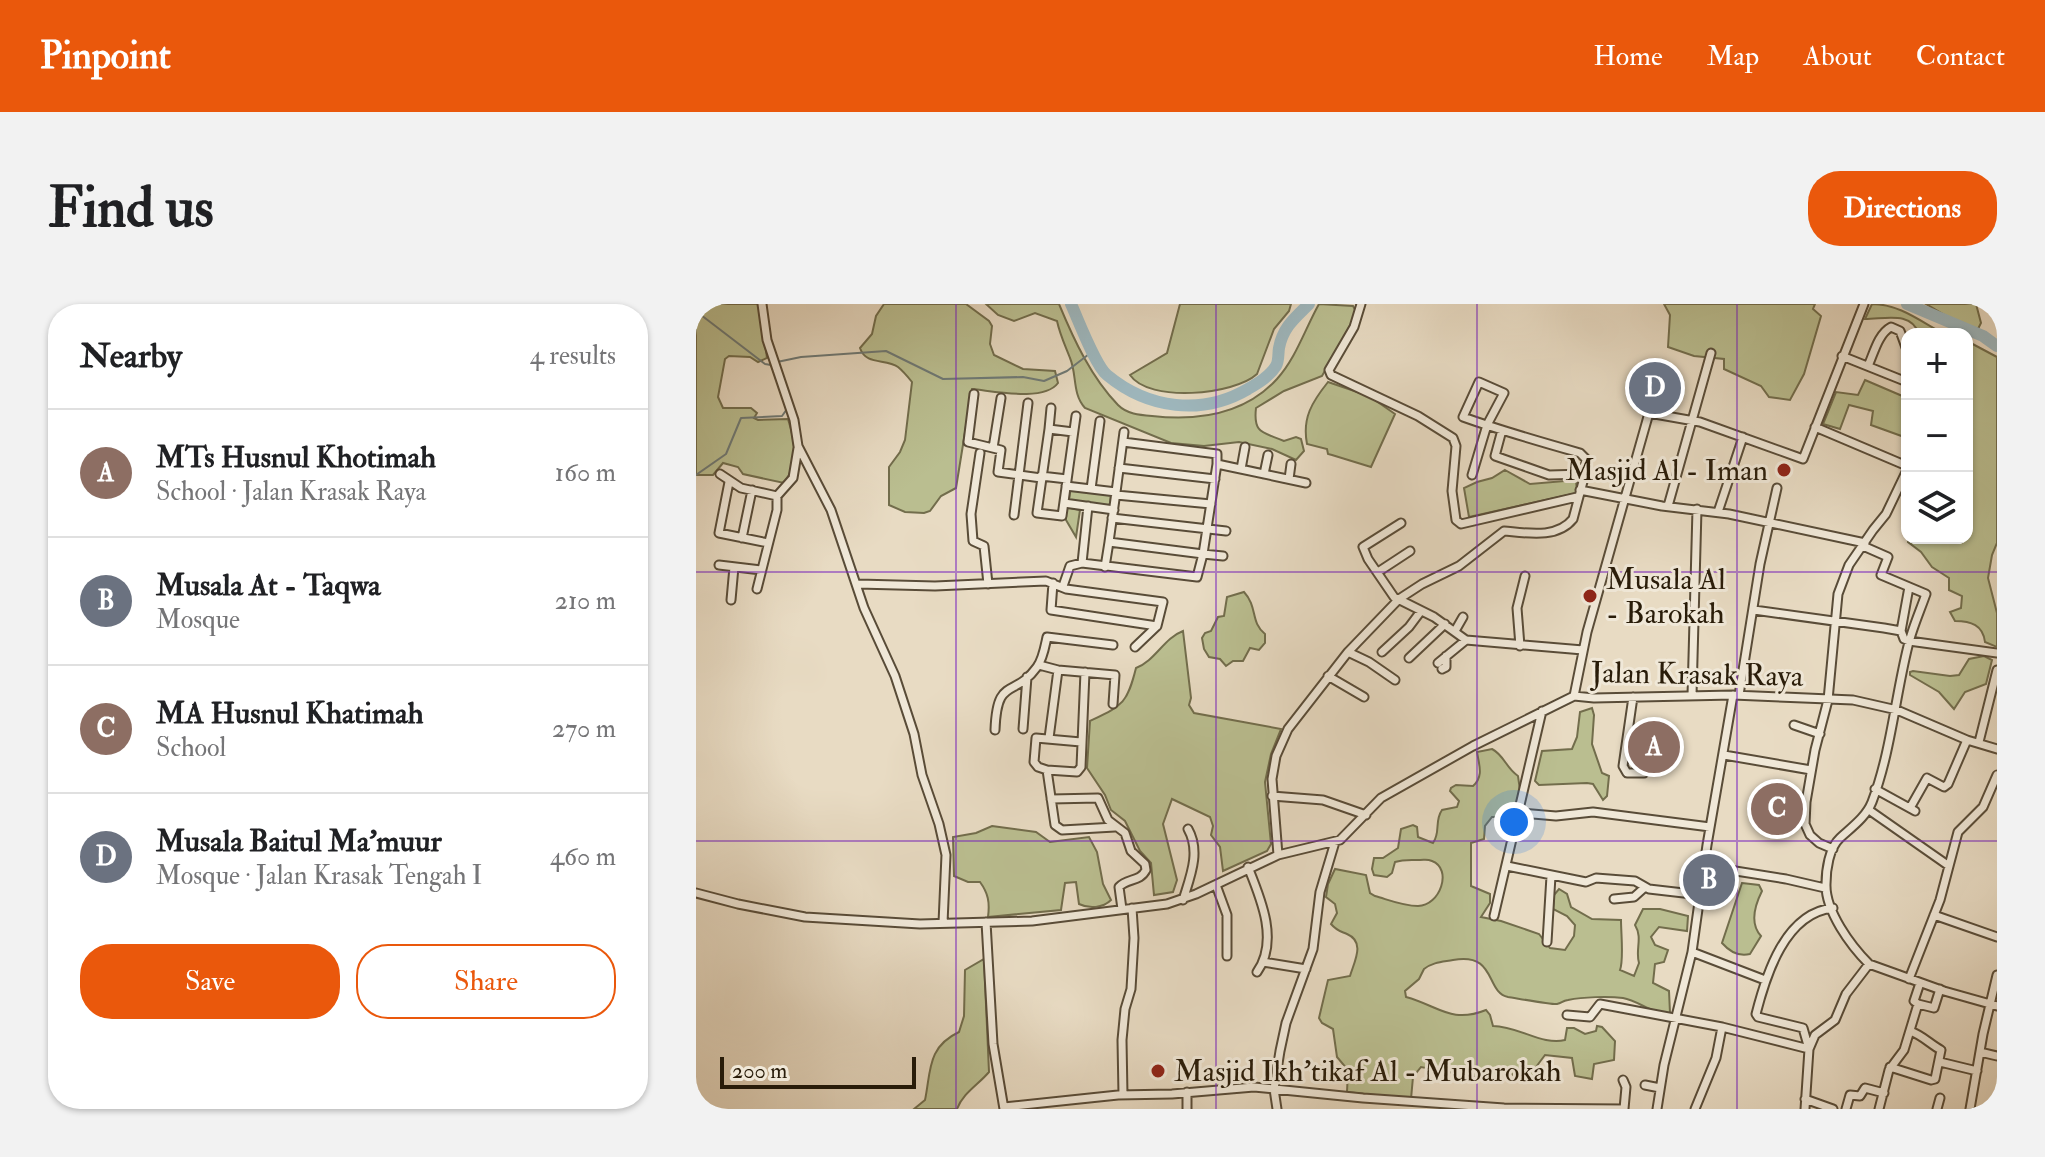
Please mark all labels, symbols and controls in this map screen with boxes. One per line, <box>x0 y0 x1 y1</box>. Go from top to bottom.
text: Pinpoint <box>40 32 171 80</box>
text: Home <box>1593 39 1663 74</box>
text: Map <box>1707 39 1759 74</box>
text: About <box>1803 39 1872 74</box>
text: Contact <box>1916 39 2005 74</box>
button: Directions <box>1808 171 1997 246</box>
text: Find us <box>48 173 214 244</box>
map controls <box>1901 328 1973 544</box>
button: + <box>1901 328 1973 400</box>
text: Nearby <box>80 335 182 378</box>
text: 4 results <box>530 340 616 372</box>
pin: D <box>1629 358 1681 418</box>
button: − <box>1901 400 1973 472</box>
text: MTs Husnul Khotimah <box>156 439 436 476</box>
place label: Masjid Al - Iman <box>1565 452 1768 489</box>
text: A <box>98 457 114 489</box>
text: 160 m <box>555 457 616 489</box>
marker: Masjid Al - Iman <box>1775 461 1793 479</box>
button: layers <box>1901 472 1973 544</box>
text: School · Jalan Krasak Raya <box>156 476 426 508</box>
place label: Musala Al - Barokah <box>1606 561 1726 632</box>
text: Musala At - Taqwa <box>156 567 381 604</box>
text: B <box>97 585 115 617</box>
text: 210 m <box>555 585 616 617</box>
marker: Musala Al - Barokah <box>1581 587 1599 605</box>
text: Mosque <box>156 604 240 636</box>
street label: Jalan Krasak Raya <box>1590 654 1804 695</box>
text: MA Husnul Khatimah <box>156 695 423 732</box>
text: C <box>96 713 116 745</box>
text: 270 m <box>552 713 616 745</box>
pin: A <box>1628 717 1680 777</box>
text: School <box>156 732 226 764</box>
pin: C <box>1751 779 1803 839</box>
your location <box>1494 802 1534 842</box>
text: Musala Baitul Ma'muur <box>156 823 442 860</box>
text: D <box>95 841 117 873</box>
text: 460 m <box>550 841 616 873</box>
pin: B <box>1683 850 1735 910</box>
text: Mosque · Jalan Krasak Tengah I <box>156 860 482 892</box>
button: Save <box>80 944 340 1019</box>
button: Share <box>356 944 616 1019</box>
scale bar <box>720 1053 916 1089</box>
place label: Masjid Ikh'tikaf Al - Mubarokah <box>1174 1053 1562 1090</box>
text: 200 m <box>732 1057 787 1085</box>
marker: Masjid Ikh'tikaf Al - Mubarokah <box>1149 1062 1167 1080</box>

